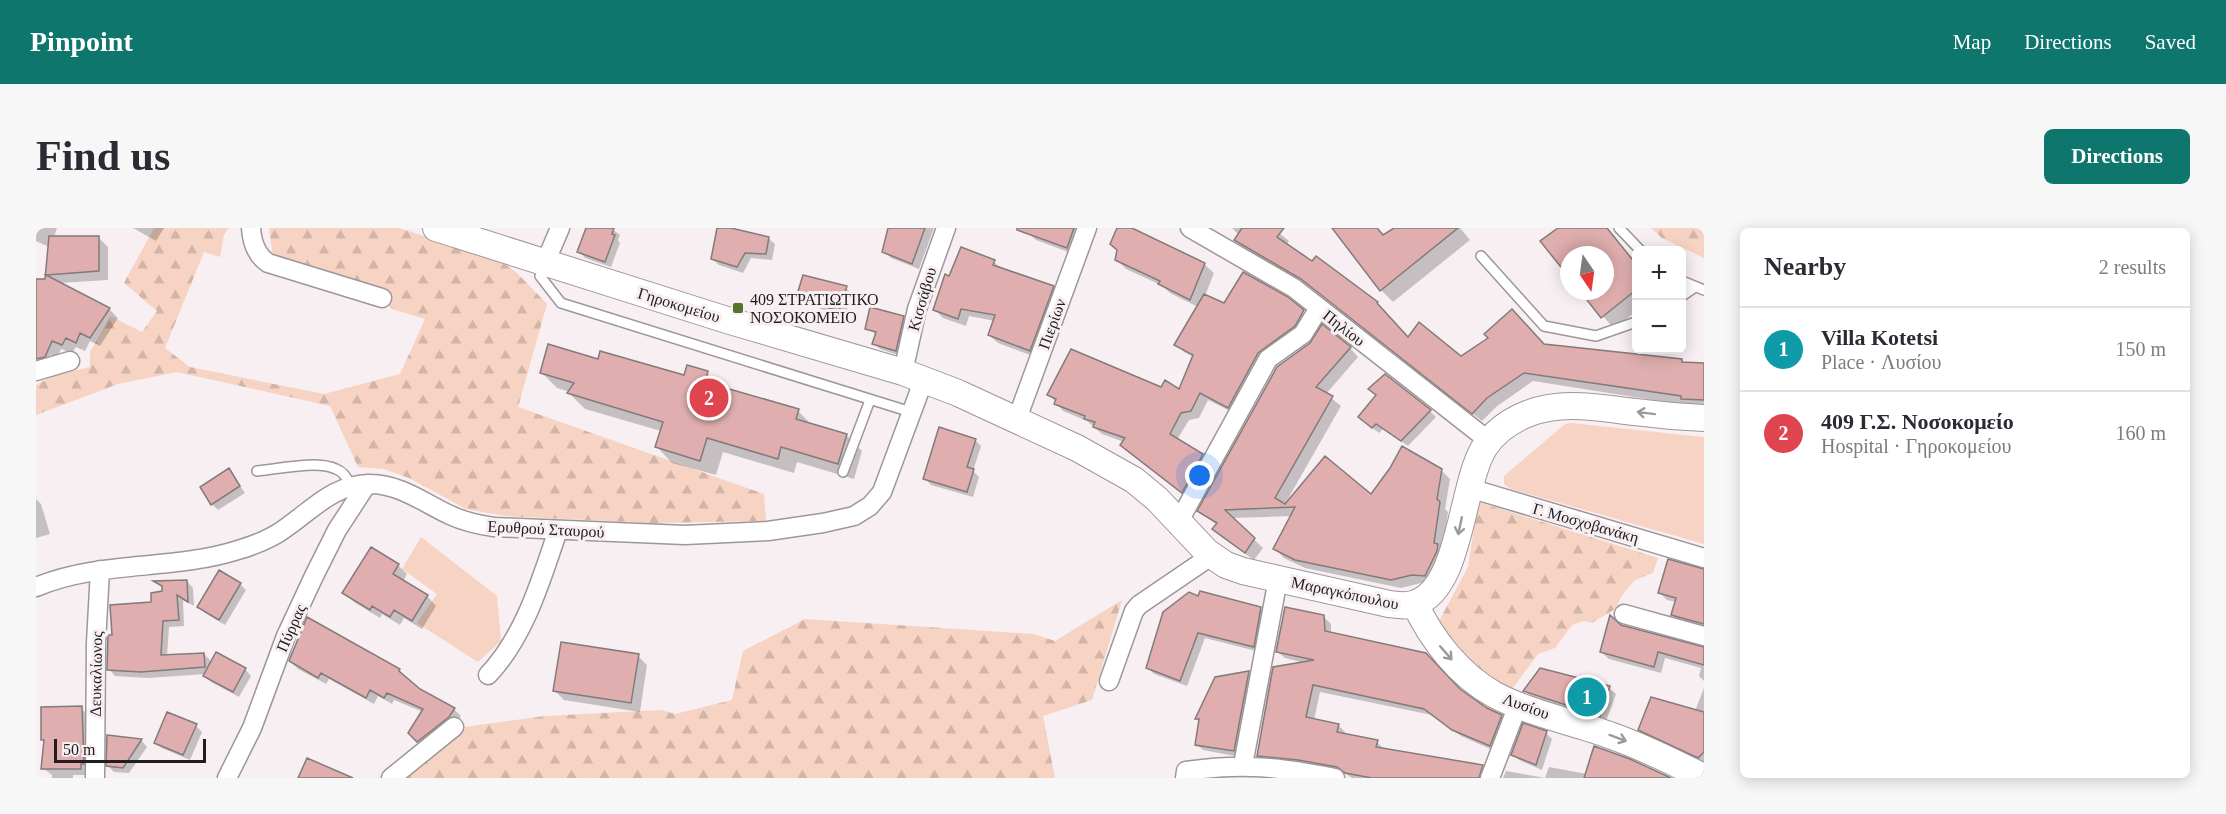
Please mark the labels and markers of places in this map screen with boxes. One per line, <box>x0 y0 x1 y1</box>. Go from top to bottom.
place label: 409 ΣΤΡΑΤΙΩΤΙΚΟ ΝΟΣΟΚΟΜΕΙΟ <box>750 291 878 326</box>
marker: 409 ΣΤΡΑΤΙΩΤΙΚΟ ΝΟΣΟΚΟΜΕΙΟ <box>731 301 745 315</box>
pin: 2 <box>690 376 728 420</box>
pin: 1 <box>1568 674 1606 720</box>

